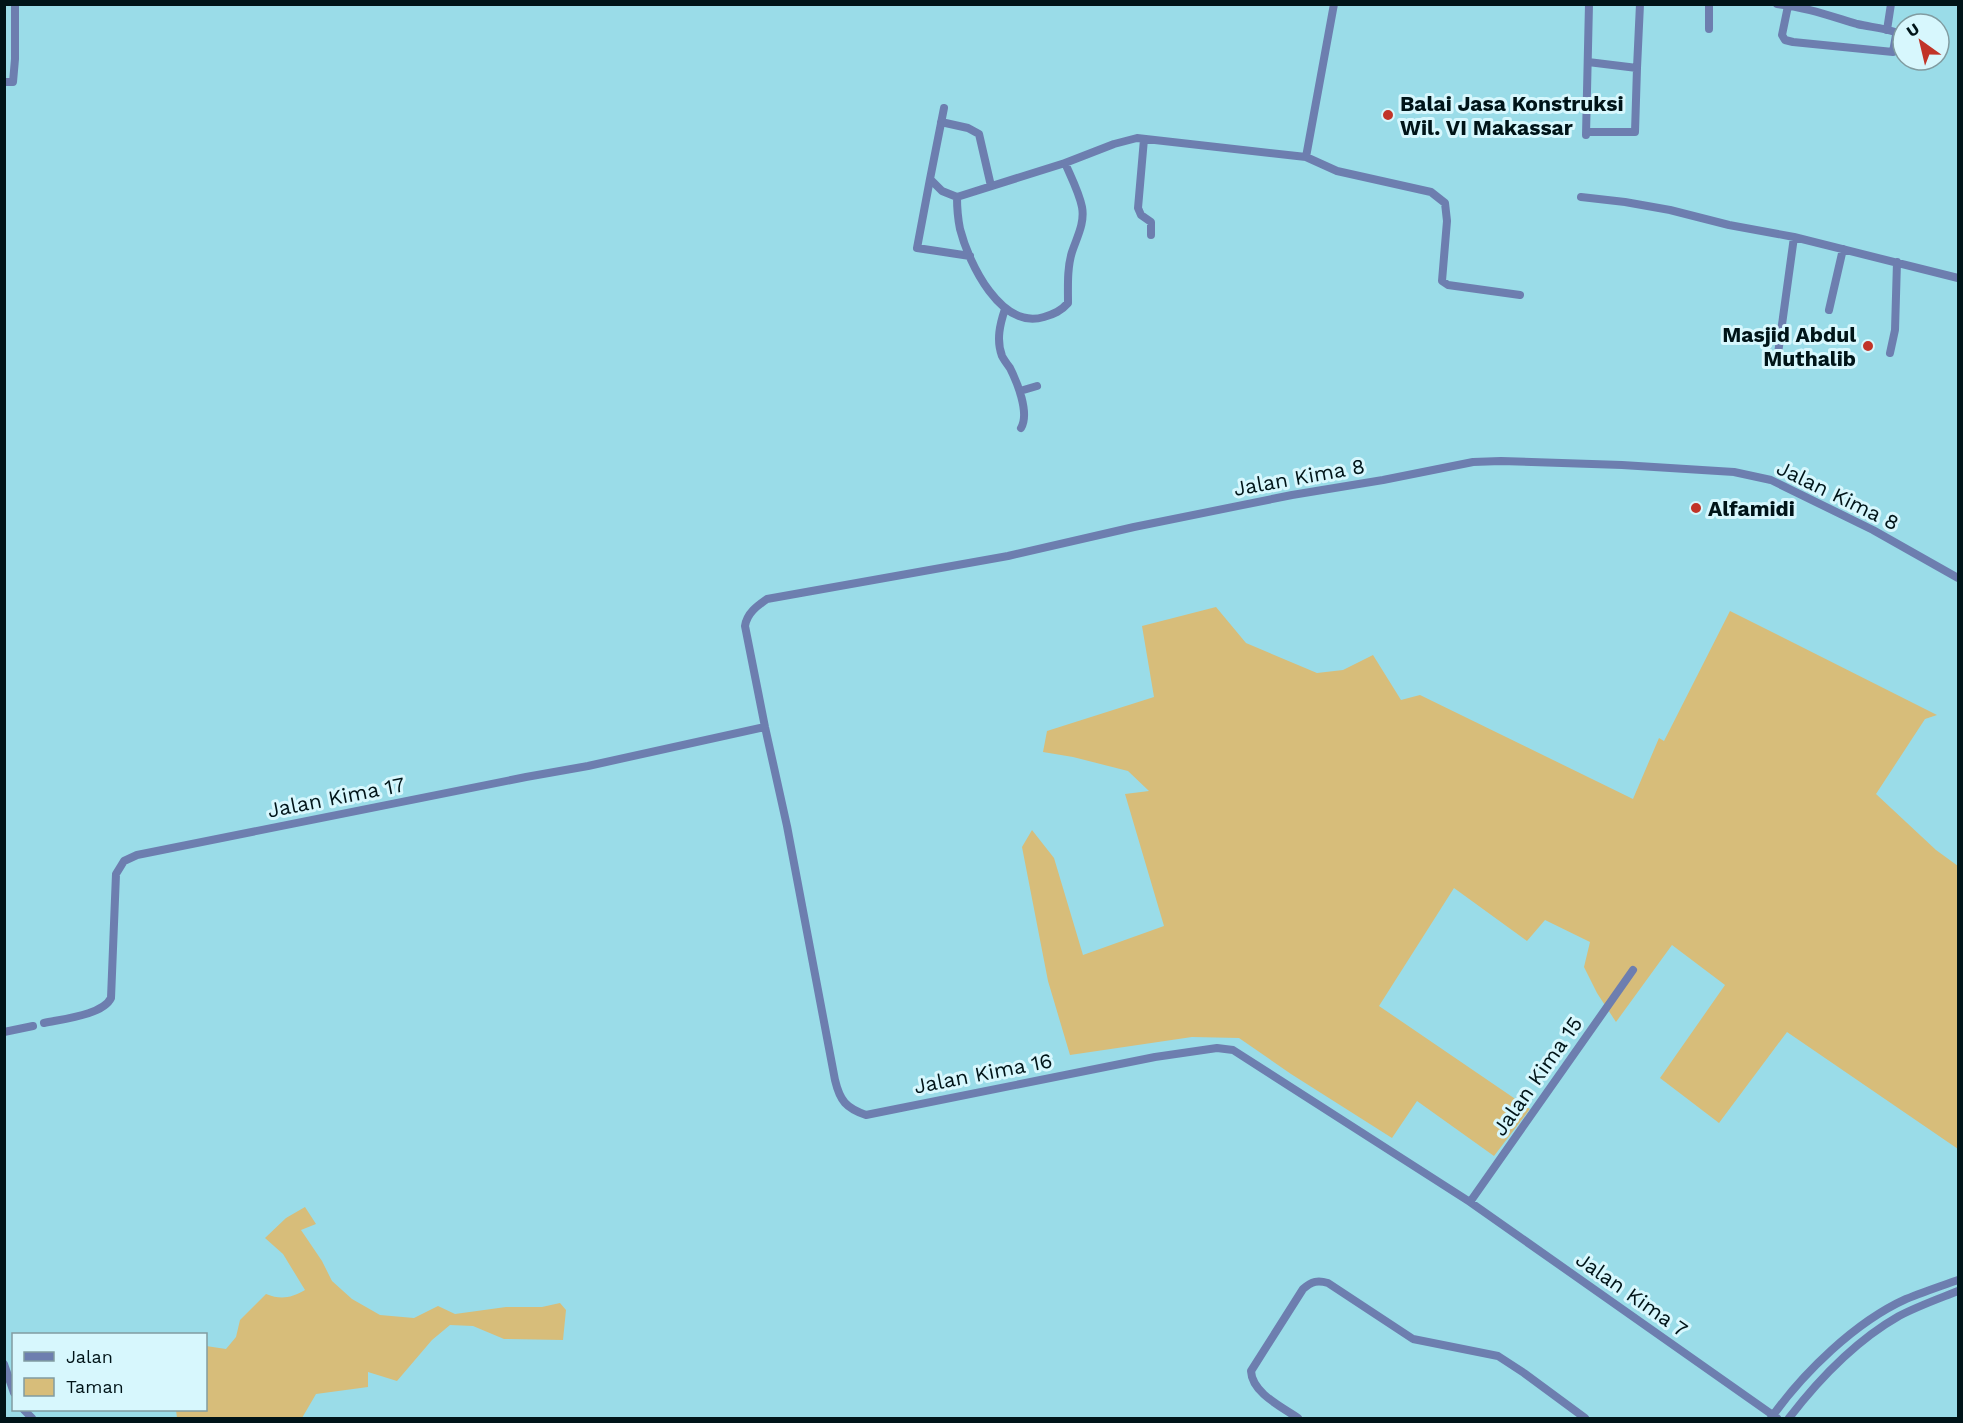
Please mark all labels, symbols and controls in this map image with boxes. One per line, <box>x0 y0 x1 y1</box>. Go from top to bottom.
north arrow <box>1891 12 1951 72</box>
text: U <box>1903 19 1923 41</box>
place label: Balai Jasa Konstruksi Wil. VI Makassar <box>1400 91 1624 140</box>
marker: Balai Jasa Konstruksi Wil. VI Makassar <box>1381 108 1395 122</box>
place label: Masjid Abdul Muthalib <box>1722 322 1856 371</box>
marker: Masjid Abdul Muthalib <box>1861 339 1875 353</box>
street label: Jalan Kima 8 <box>1231 453 1367 501</box>
street label: Jalan Kima 8 <box>1773 455 1903 535</box>
place label: Alfamidi <box>1708 496 1795 521</box>
marker: Alfamidi <box>1689 501 1703 515</box>
street label: Jalan Kima 17 <box>265 771 407 823</box>
street label: Jalan Kima 15 <box>1487 1012 1587 1140</box>
street label: Jalan Kima 16 <box>912 1047 1054 1099</box>
street label: Jalan Kima 7 <box>1571 1246 1693 1342</box>
legend <box>12 1333 207 1411</box>
text: Jalan <box>66 1346 113 1367</box>
text: Taman <box>66 1376 124 1397</box>

